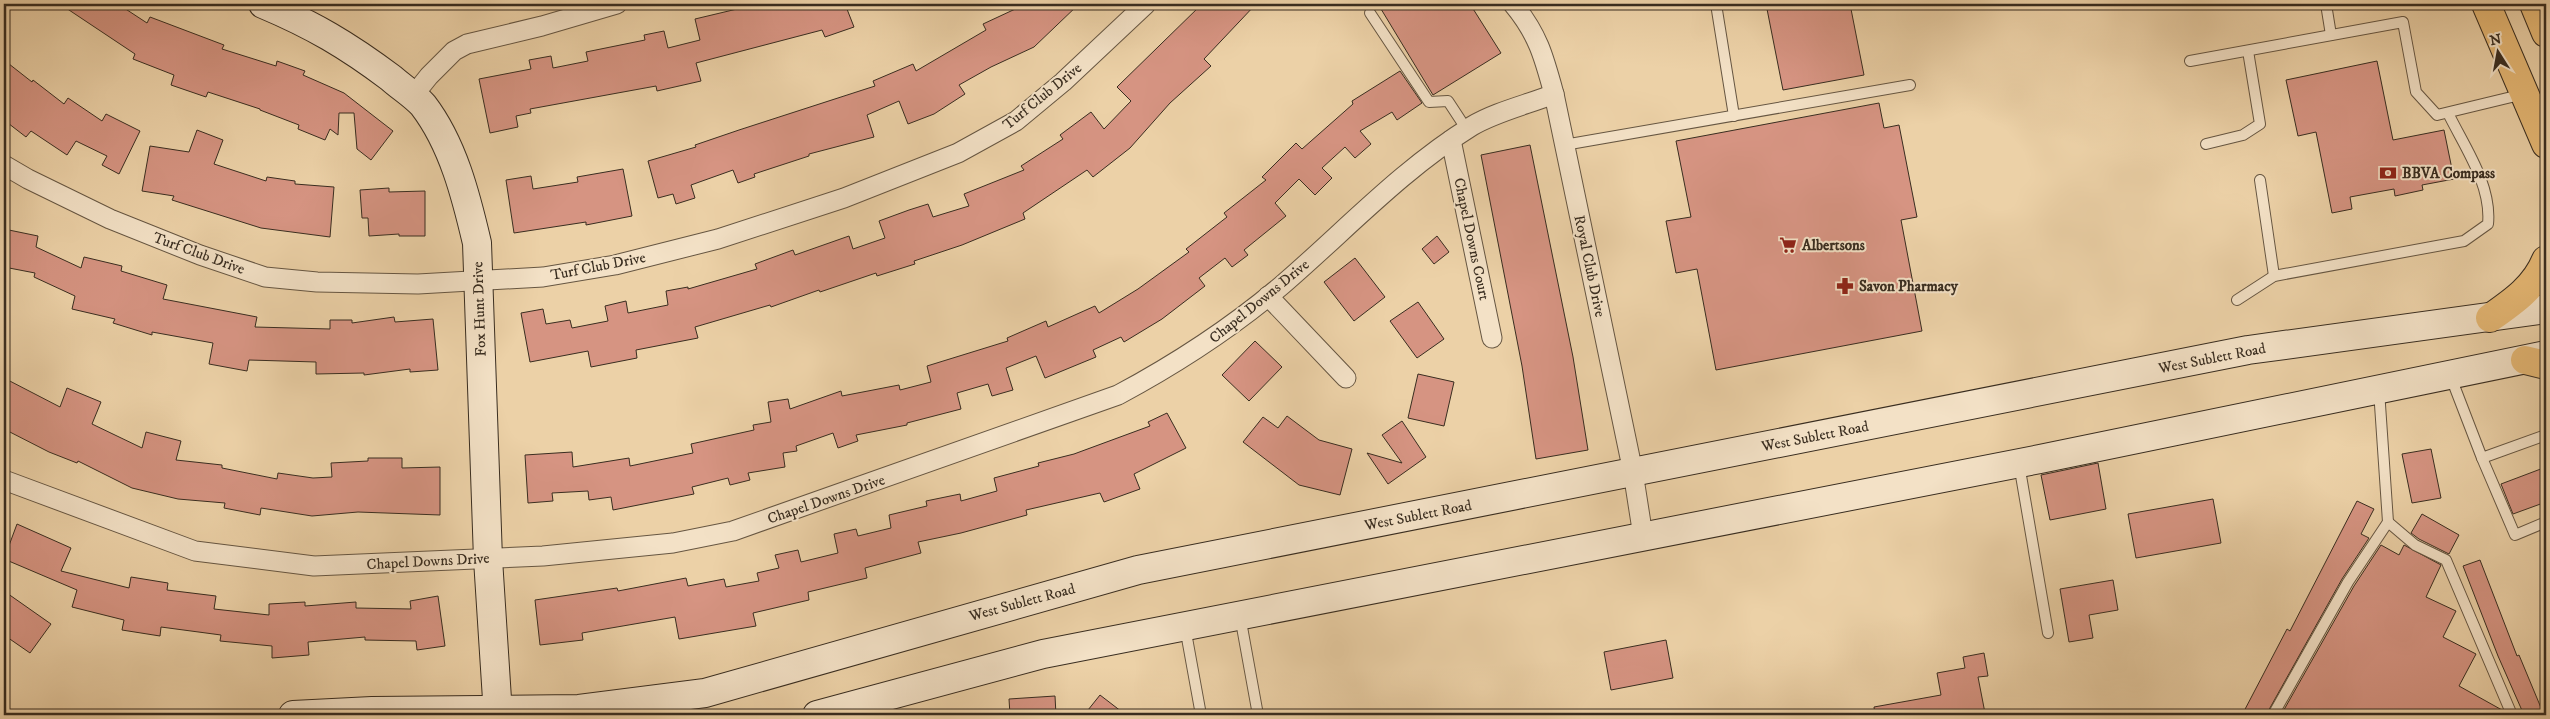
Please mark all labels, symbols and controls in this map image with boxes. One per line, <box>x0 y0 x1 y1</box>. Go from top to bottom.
north arrow <box>2472 28 2522 78</box>
text: N <box>2488 30 2504 50</box>
street label: Turf Club Drive <box>999 59 1086 134</box>
bank icon: BBVA Compass <box>2378 163 2398 183</box>
place label: BBVA Compass <box>2402 164 2495 183</box>
street label: Chapel Downs Court <box>1449 176 1494 302</box>
street label: Royal Club Drive <box>1569 213 1610 319</box>
street label: Turf Club Drive <box>150 228 247 279</box>
supermarket icon: Albertsons <box>1778 235 1798 255</box>
place label: Albertsons <box>1801 236 1865 255</box>
street label: Turf Club Drive <box>549 248 647 285</box>
street label: Chapel Downs Drive <box>1205 255 1313 348</box>
street label: Fox Hunt Drive <box>468 261 491 357</box>
pharmacy icon: Savon Pharmacy <box>1835 276 1855 296</box>
place label: Savon Pharmacy <box>1859 277 1959 296</box>
street label: West Sublett Road <box>2156 339 2268 378</box>
street label: West Sublett Road <box>1759 417 1871 456</box>
street label: Chapel Downs Drive <box>765 470 887 529</box>
street label: West Sublett Road <box>1362 496 1474 535</box>
street label: Chapel Downs Drive <box>366 549 490 574</box>
street label: West Sublett Road <box>966 579 1078 626</box>

